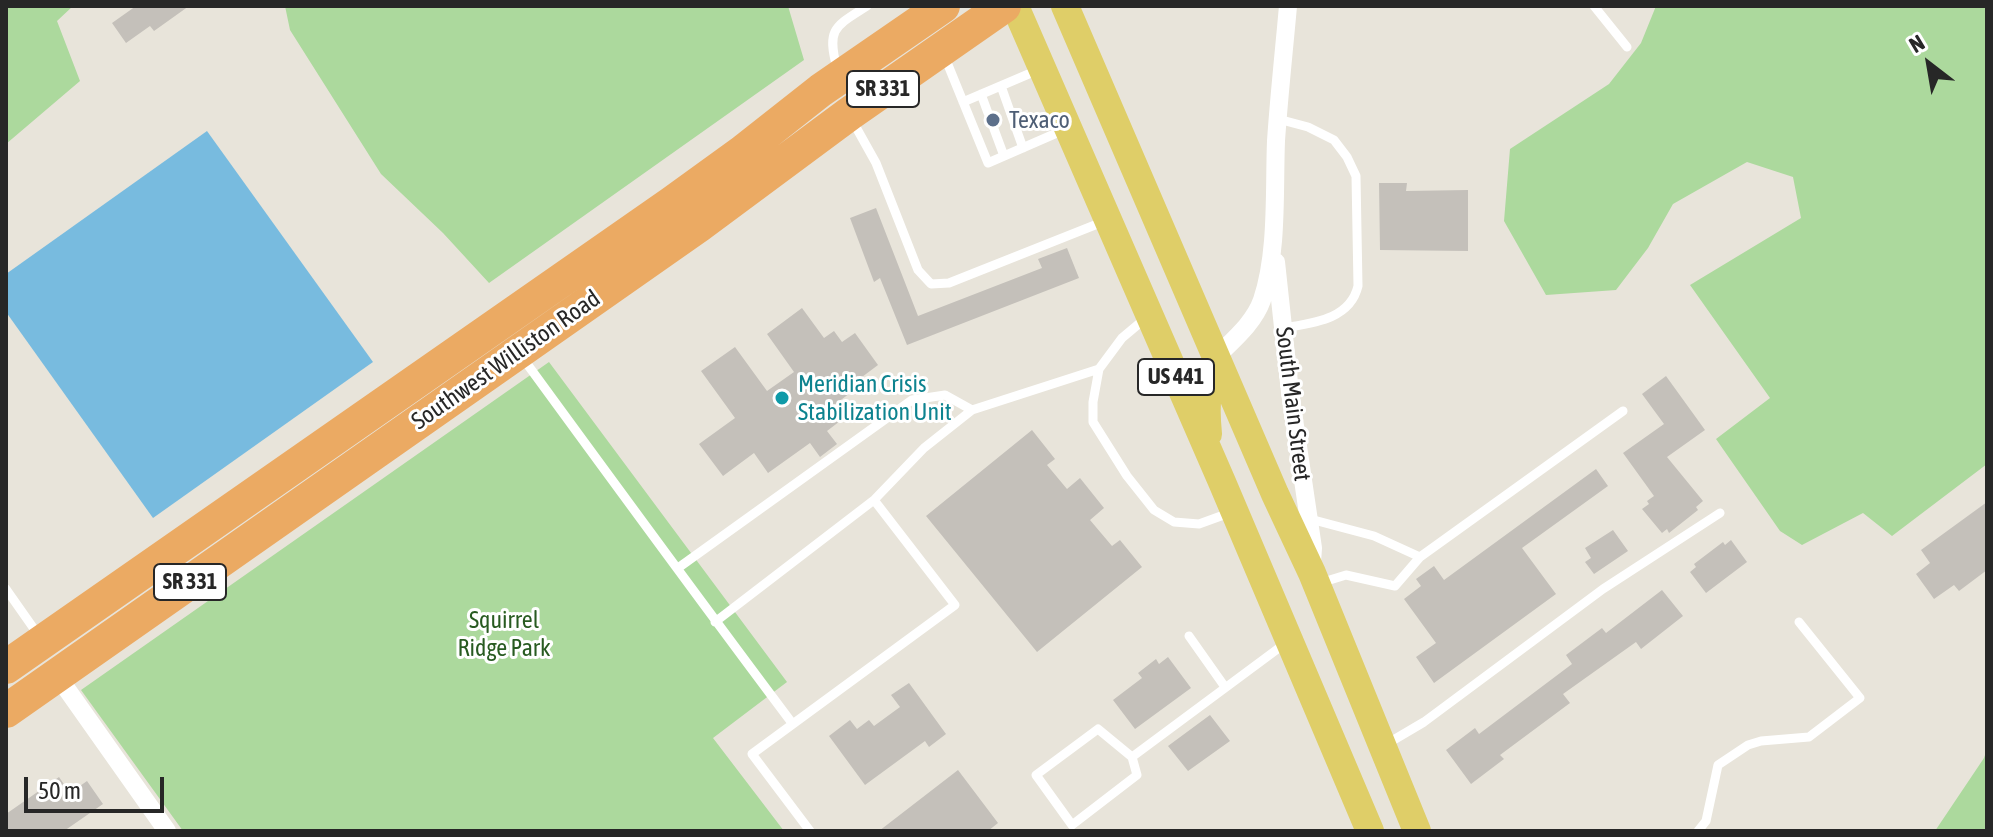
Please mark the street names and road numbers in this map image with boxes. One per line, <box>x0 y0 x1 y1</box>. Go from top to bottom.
road number: SR 331 <box>847 71 919 107</box>
street label: Southwest Williston Road <box>406 284 606 436</box>
street label: South Main Street <box>1269 325 1317 483</box>
road number: US 441 <box>1138 359 1214 395</box>
road number: SR 331 <box>154 564 226 600</box>

